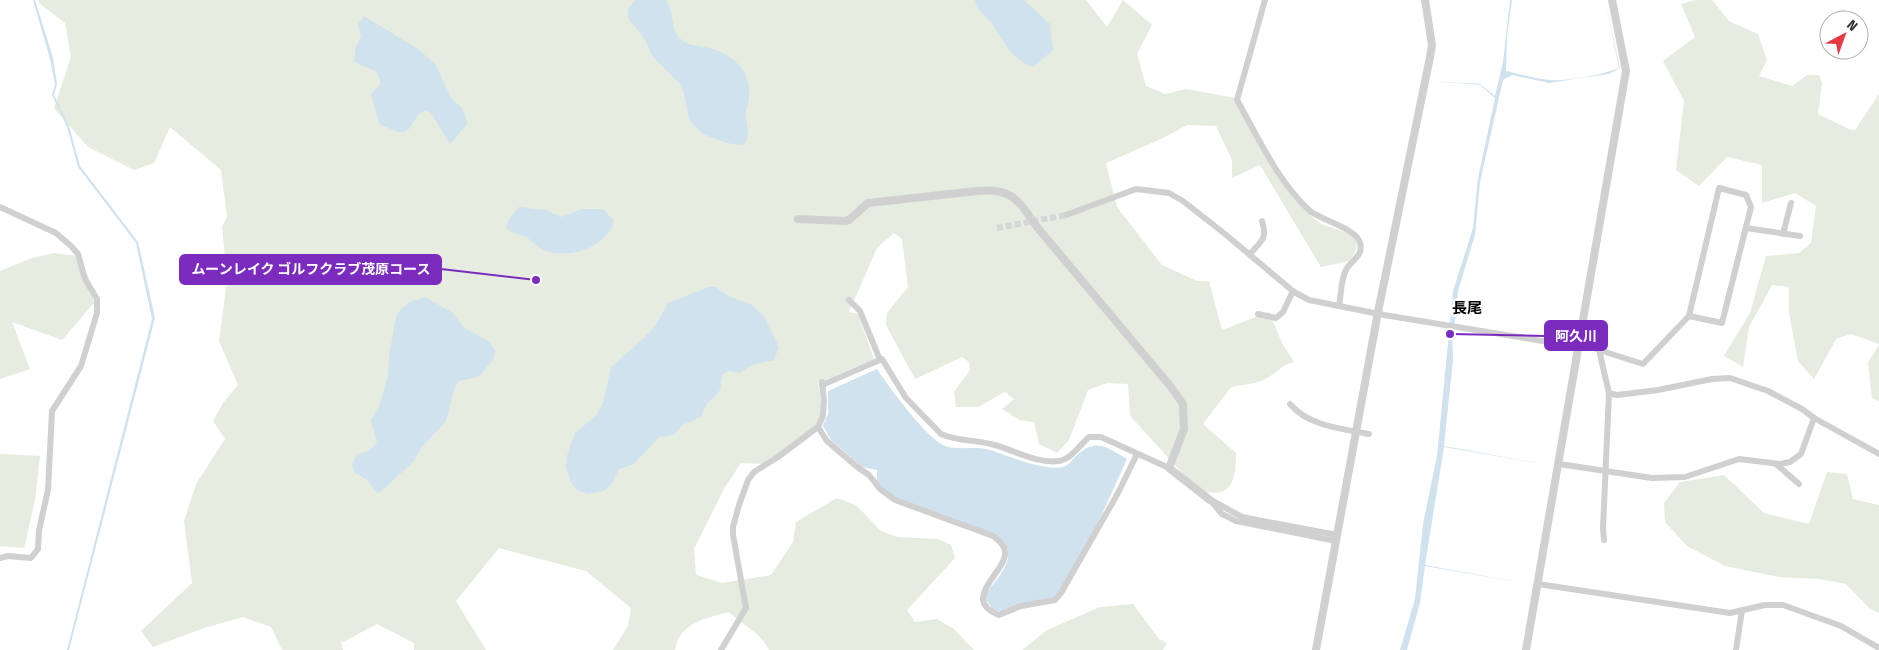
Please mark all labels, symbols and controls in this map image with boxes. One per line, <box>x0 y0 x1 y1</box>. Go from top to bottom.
north arrow <box>1819 10 1869 60</box>
text: N <box>1843 16 1861 35</box>
callout: ムーンレイク ゴルフクラブ茂原コース <box>180 255 441 284</box>
text: ムーンレイク ゴルフクラブ茂原コース <box>191 261 431 278</box>
district label: 長尾 <box>1452 299 1482 317</box>
callout: 阿久川 <box>1545 321 1607 350</box>
text: 阿久川 <box>1555 328 1597 345</box>

